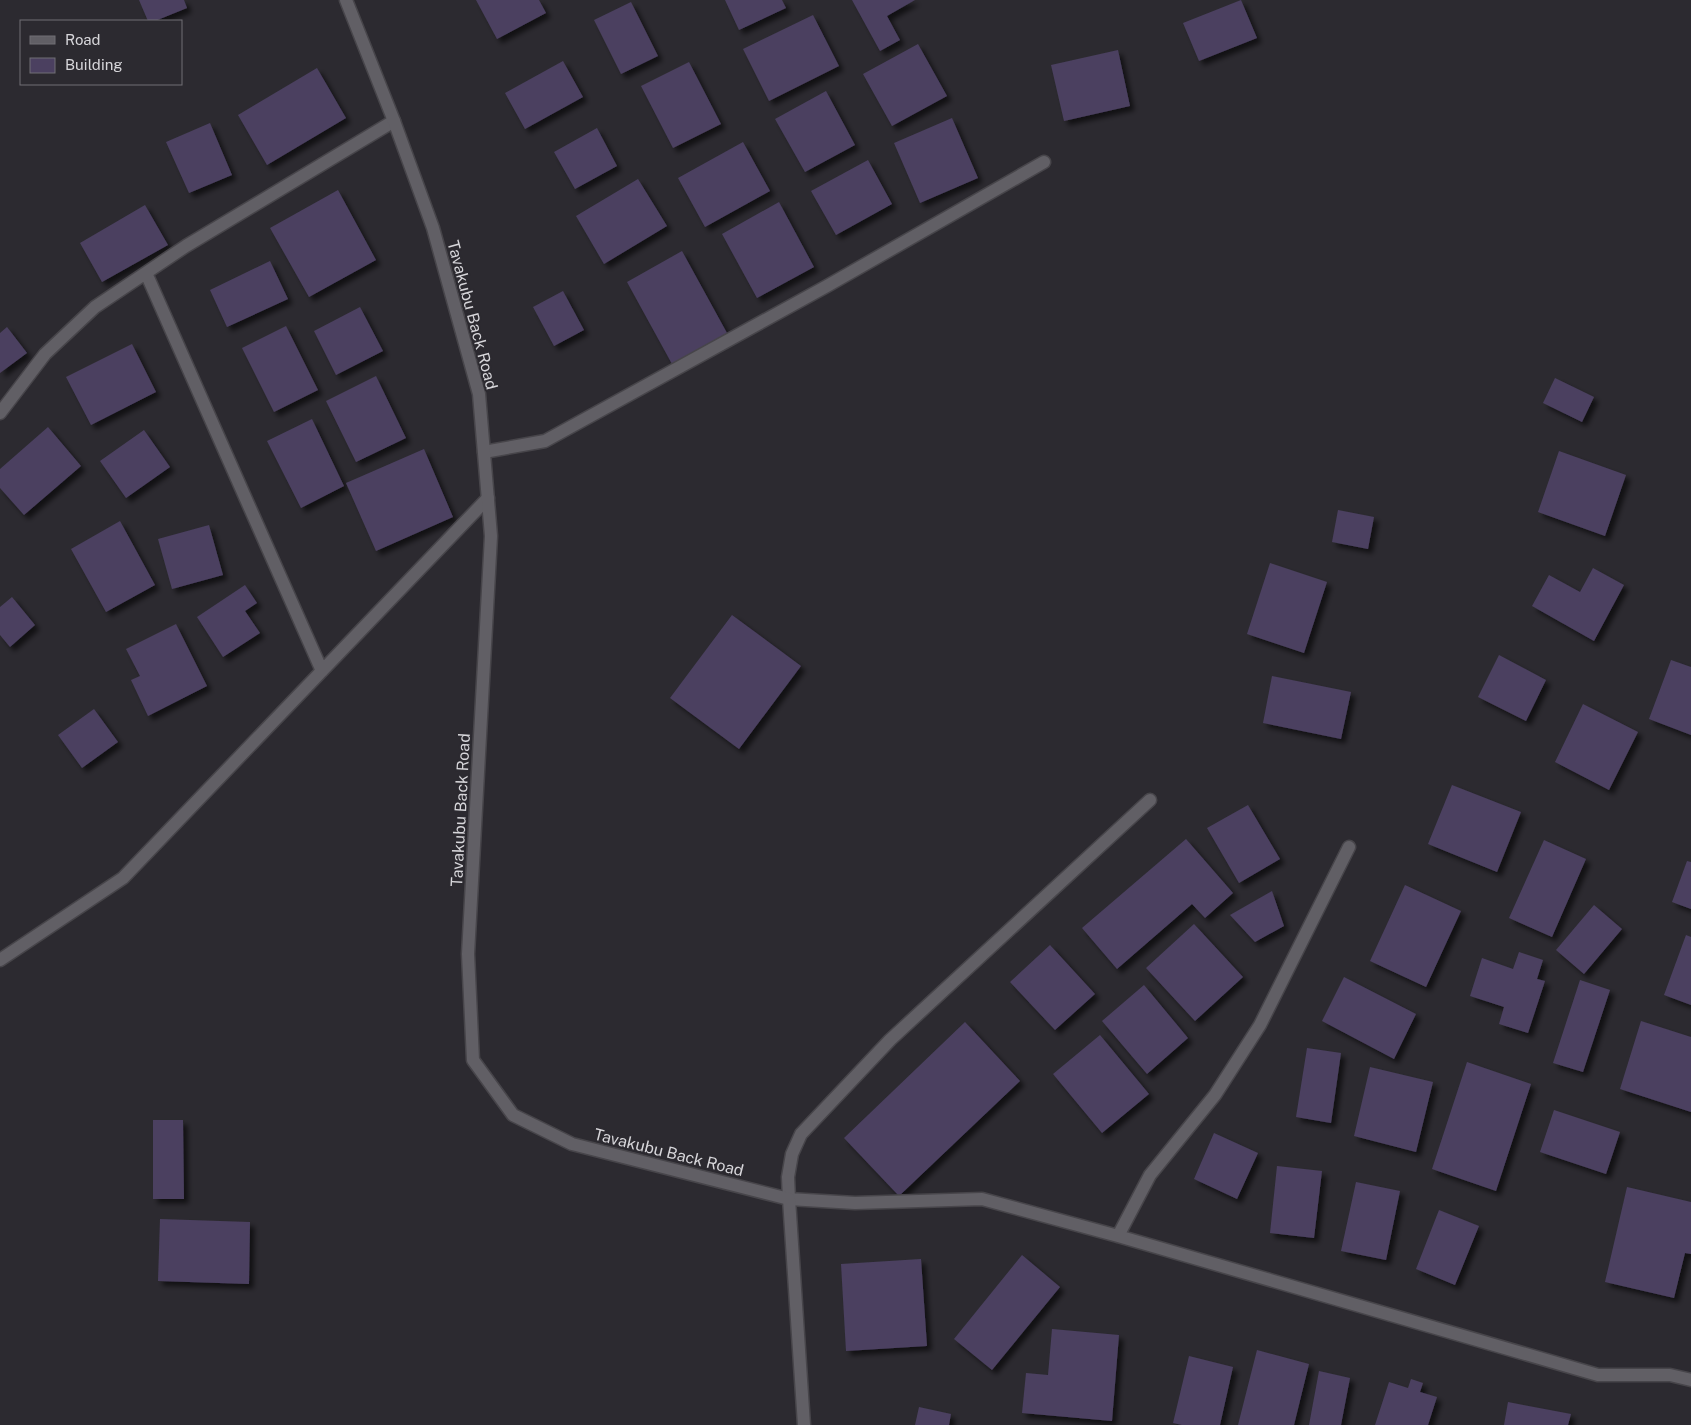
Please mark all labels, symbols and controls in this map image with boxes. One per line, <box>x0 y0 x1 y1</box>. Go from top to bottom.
legend <box>20 20 182 85</box>
text: Road <box>65 31 101 48</box>
text: Building <box>65 56 123 73</box>
street label: Tavakubu Back Road <box>443 238 502 392</box>
street label: Tavakubu Back Road <box>447 733 474 887</box>
street label: Tavakubu Back Road <box>592 1125 746 1180</box>

